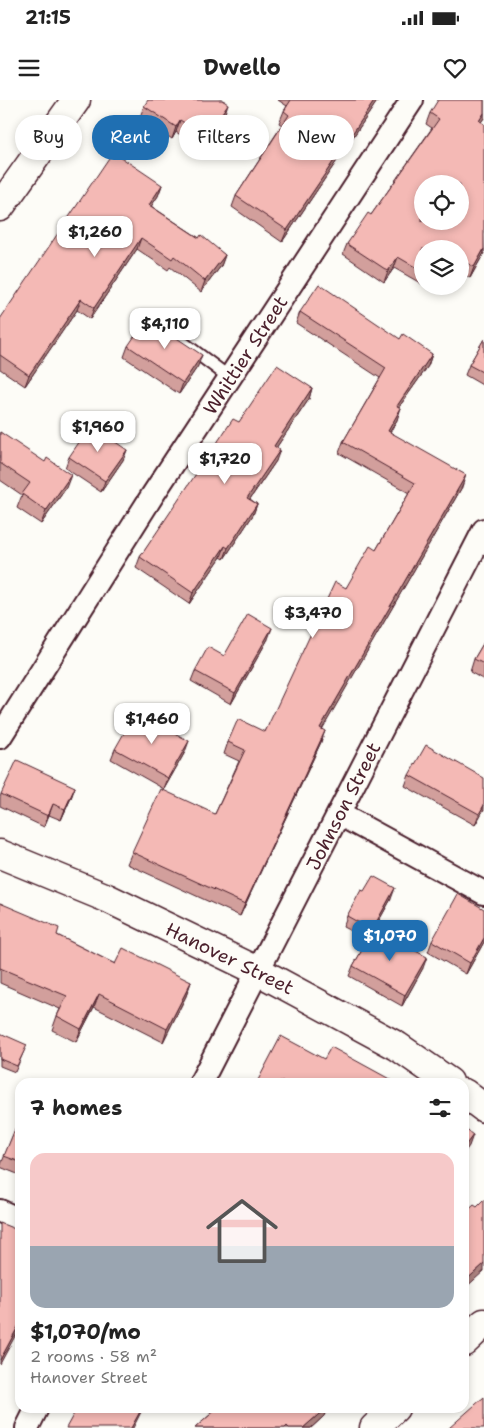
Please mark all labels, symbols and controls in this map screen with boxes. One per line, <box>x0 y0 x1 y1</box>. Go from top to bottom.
text: 21:15 <box>25 5 71 30</box>
text: Dwello <box>203 53 281 82</box>
icon: menu <box>15 54 43 82</box>
icon: heart <box>441 54 469 82</box>
chip: Buy <box>15 115 82 160</box>
chip: Rent <box>92 115 169 160</box>
chip: Filters <box>179 115 269 160</box>
chip: New <box>279 115 354 160</box>
map controls <box>414 175 469 295</box>
button: locate <box>414 175 469 230</box>
pin: $1,260 <box>54 216 136 258</box>
text: $1,260 <box>68 221 122 242</box>
button: layers <box>414 240 469 295</box>
street label: Whittier Street <box>198 291 293 420</box>
pin: $4,110 <box>124 308 206 350</box>
text: $4,110 <box>141 313 190 334</box>
pin: $1,960 <box>57 410 139 453</box>
text: $1,960 <box>72 416 124 437</box>
pin: $1,720 <box>184 442 266 485</box>
text: $1,720 <box>199 448 251 469</box>
pin: $3,470 <box>272 596 354 639</box>
text: $3,470 <box>284 602 342 623</box>
pin: $1,460 <box>111 702 193 745</box>
text: $1,460 <box>125 708 179 729</box>
street label: Johnson Street <box>300 738 386 874</box>
street label: Hanover Street <box>161 917 298 1000</box>
pin: $1,070 <box>349 920 431 962</box>
text: $1,070 <box>363 925 417 946</box>
text: 7 homes <box>30 1094 122 1122</box>
icon: filters <box>426 1094 454 1122</box>
icon: home <box>197 1186 287 1276</box>
text: $1,070/mo <box>30 1318 141 1346</box>
text: 2 rooms · 58 m² <box>30 1346 157 1367</box>
text: Hanover Street <box>30 1367 148 1388</box>

